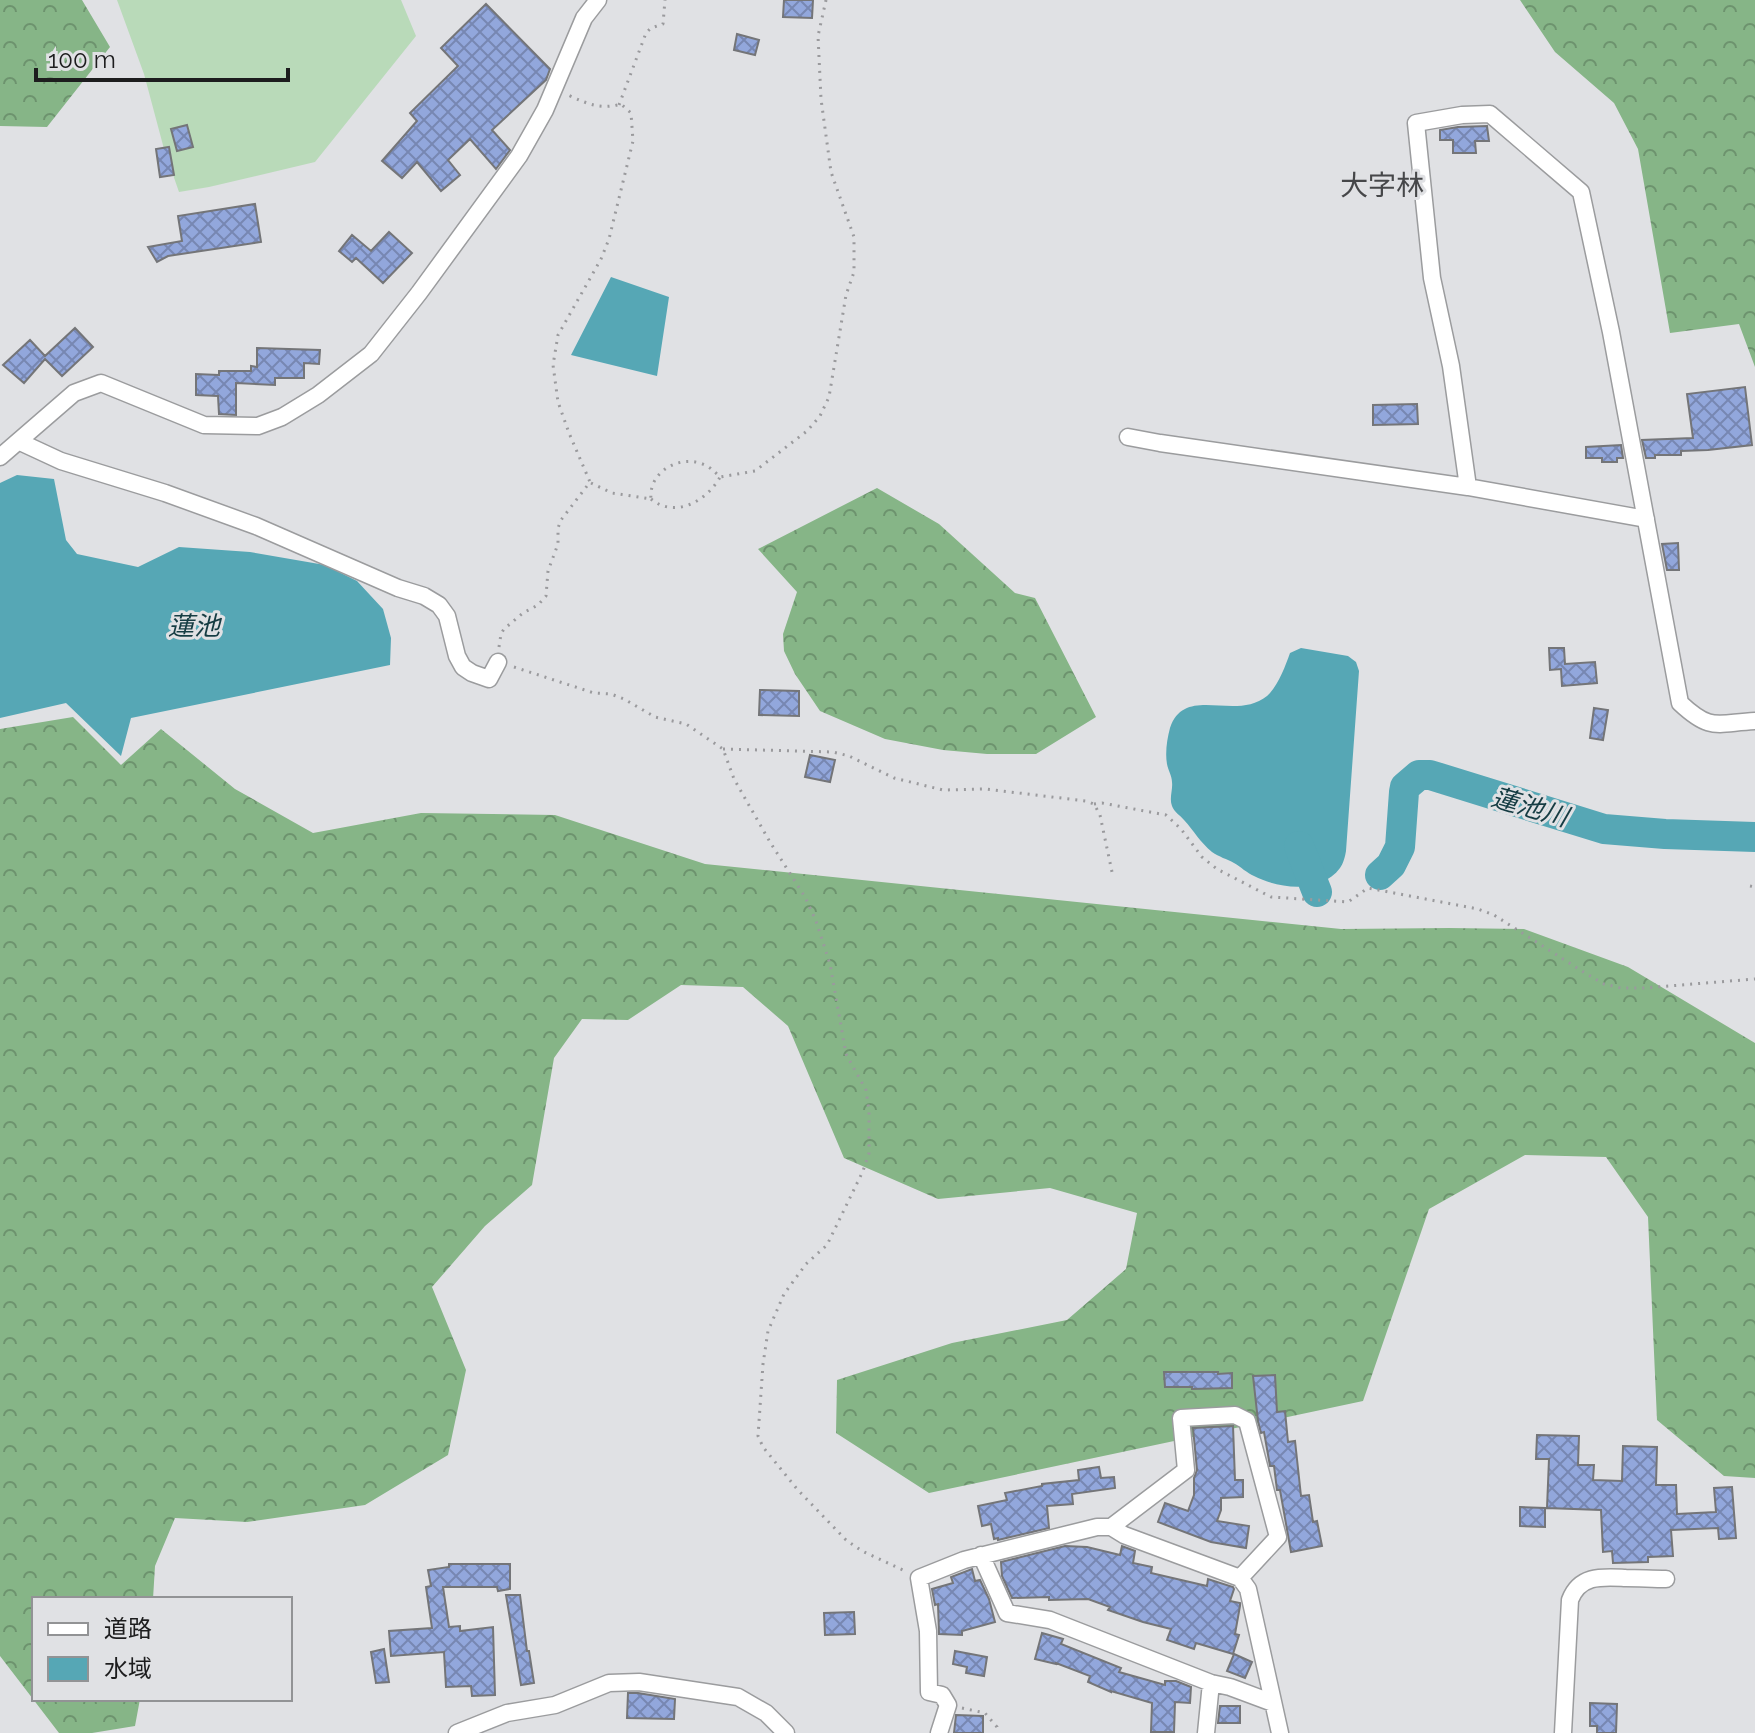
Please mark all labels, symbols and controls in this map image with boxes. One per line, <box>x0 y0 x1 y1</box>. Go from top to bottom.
scale bar <box>36 32 288 82</box>
text: 100 m <box>48 45 116 74</box>
district label: 大字林 <box>1340 169 1424 202</box>
water label: 蓮池 <box>168 611 223 641</box>
water label: 蓮池川 <box>1488 782 1575 833</box>
legend <box>32 1597 292 1701</box>
text: 道路 <box>104 1614 152 1643</box>
text: 水域 <box>104 1654 152 1683</box>

